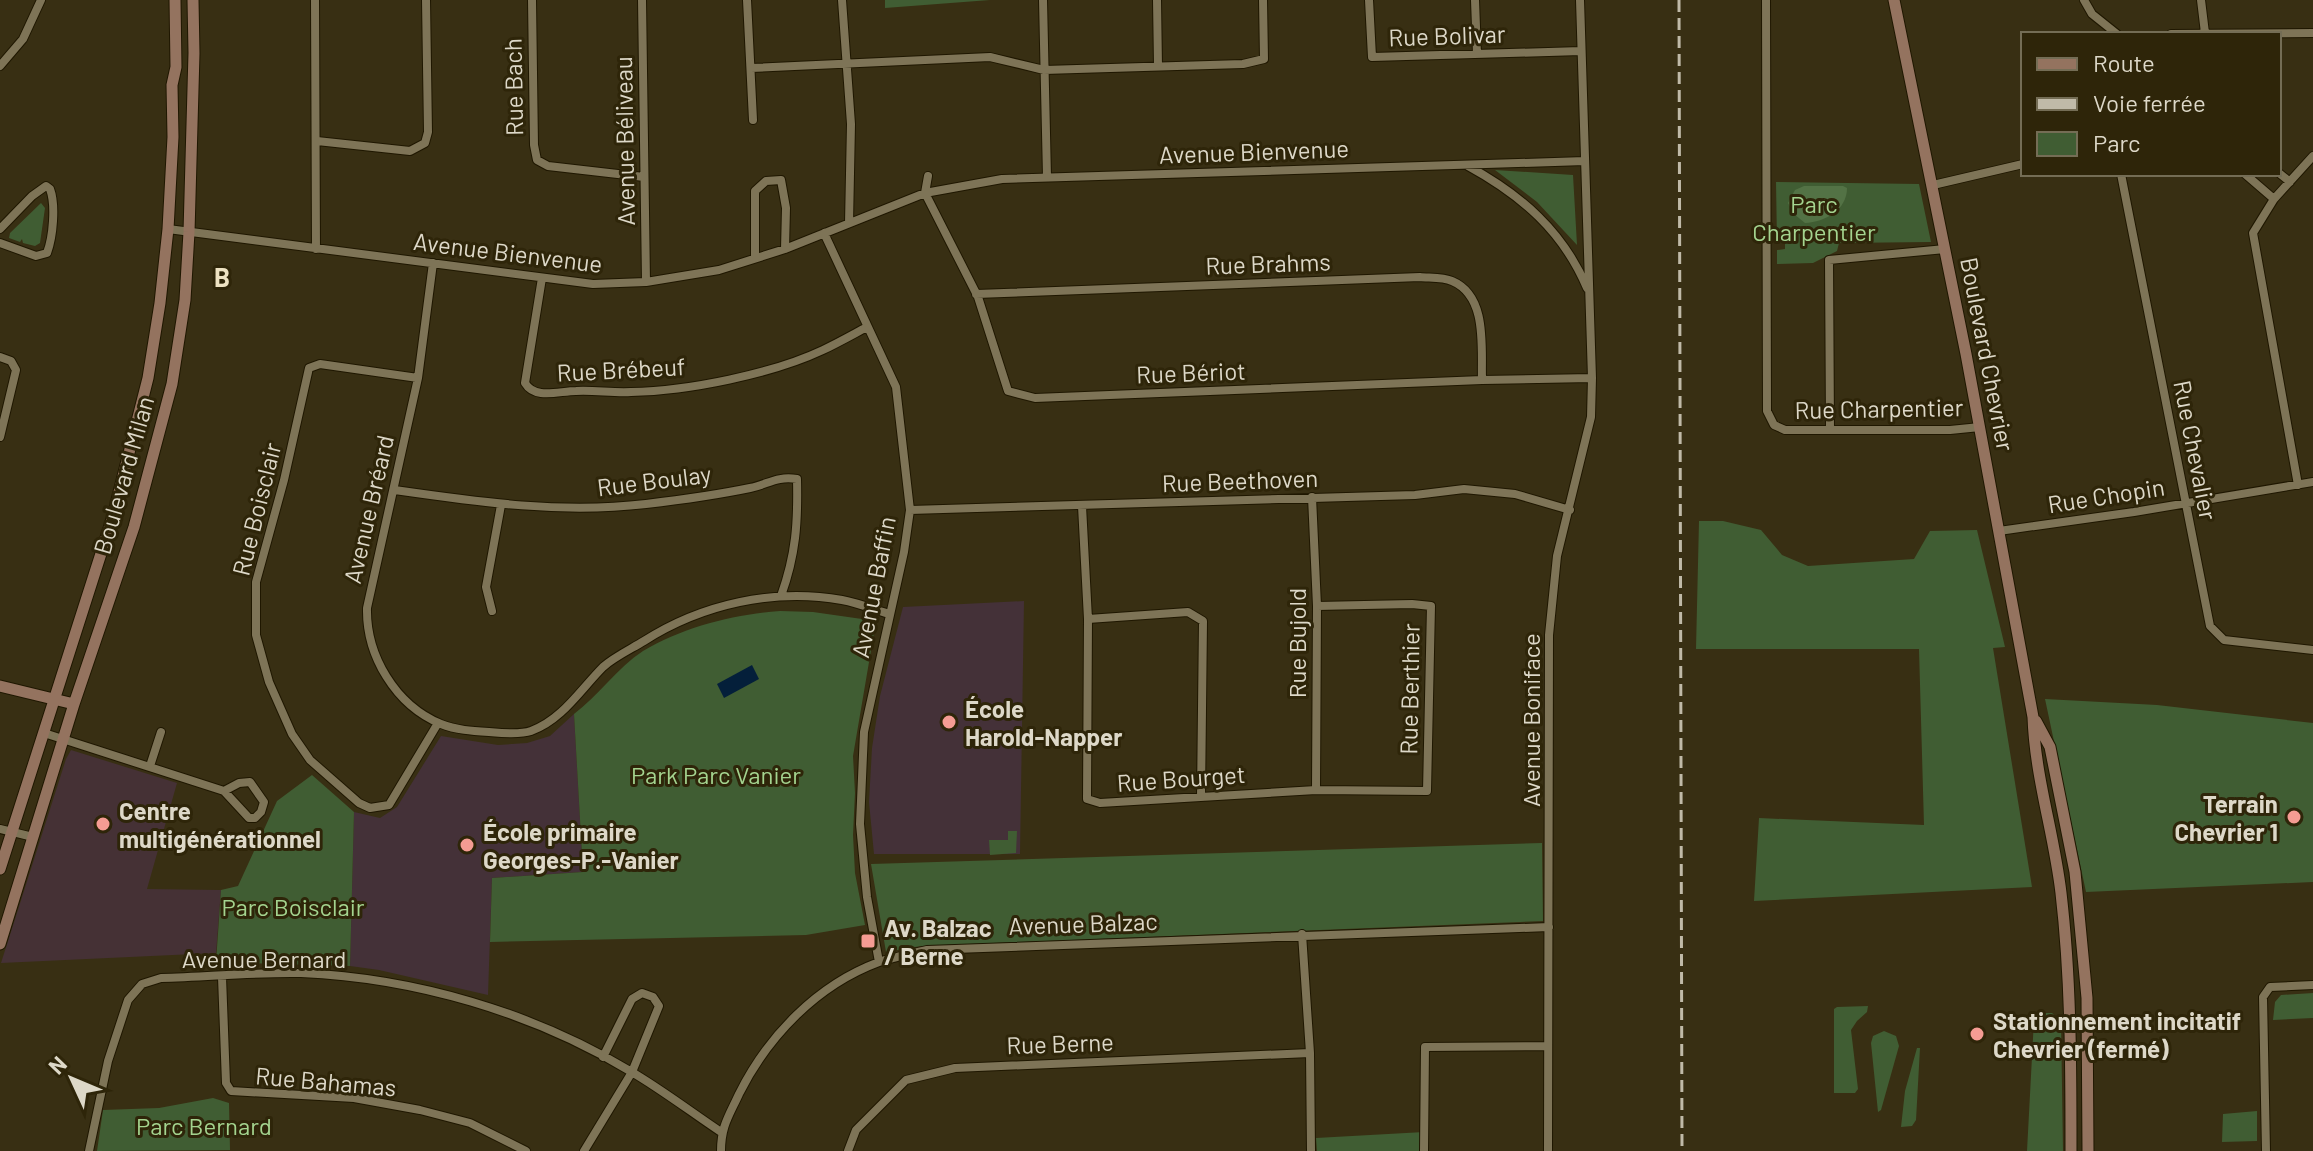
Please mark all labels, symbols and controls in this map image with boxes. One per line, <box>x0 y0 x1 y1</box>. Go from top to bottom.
street label: Rue Bolivar <box>1388 18 1506 52</box>
legend <box>2021 32 2281 176</box>
street label: Rue Bach <box>498 38 528 136</box>
text: Route <box>2093 48 2155 77</box>
street label: Avenue Béliveau <box>608 56 640 226</box>
text: Voie ferrée <box>2093 88 2206 117</box>
text: Parc <box>2093 128 2141 157</box>
street label: Avenue Bienvenue <box>1158 133 1350 169</box>
park label: Parc Charpentier <box>1752 189 1876 246</box>
street label: Avenue Bienvenue <box>412 226 604 278</box>
street label: Rue Brahms <box>1205 246 1331 280</box>
street label: Boulevard Chevrier <box>1955 255 2021 453</box>
district label: B <box>214 261 230 292</box>
street label: Rue Brébeuf <box>556 351 686 387</box>
street label: Rue Bériot <box>1136 356 1246 388</box>
street label: Rue Chevalier <box>2168 378 2224 522</box>
street label: Rue Charpentier <box>1794 392 1964 424</box>
street label: Boulevard Milan <box>87 393 159 557</box>
street label: Avenue Bréard <box>337 432 399 586</box>
street label: Rue Boisclair <box>225 439 287 579</box>
street label: Rue Boulay <box>595 459 713 501</box>
street label: Rue Beethoven <box>1161 463 1319 497</box>
street label: Rue Chopin <box>2046 471 2166 519</box>
street label: Avenue Baffin <box>845 514 901 660</box>
street label: Rue Bujold <box>1282 588 1311 698</box>
street label: Rue Berthier <box>1393 623 1425 755</box>
street label: Avenue Boniface <box>1516 633 1545 807</box>
place label: École Harold-Napper <box>965 694 1122 751</box>
marker: École Harold-Napper <box>940 713 958 731</box>
street label: Rue Bourget <box>1116 759 1246 797</box>
park label: Park Parc Vanier <box>631 760 801 789</box>
place label: Terrain Chevrier 1 <box>2175 789 2278 846</box>
place label: Centre multigénérationnel <box>119 796 321 853</box>
marker: Terrain Chevrier 1 <box>2285 808 2303 826</box>
marker: Centre multigénérationnel <box>94 815 112 833</box>
place label: École primaire Georges-P.-Vanier <box>483 817 679 874</box>
marker: École primaire Georges-P.-Vanier <box>458 836 476 854</box>
park label: Parc Boisclair <box>221 892 365 921</box>
street label: Avenue Balzac <box>1008 906 1158 940</box>
place label: Av. Balzac / Berne <box>884 913 992 970</box>
marker: Av. Balzac / Berne <box>859 932 877 950</box>
street label: Avenue Bernard <box>182 944 346 973</box>
place label: Stationnement incitatif Chevrier (fermé) <box>1993 1006 2241 1063</box>
marker: Stationnement incitatif Chevrier (fermé) <box>1968 1025 1986 1043</box>
street label: Rue Berne <box>1006 1027 1114 1059</box>
north arrow <box>32 1039 112 1119</box>
text: N <box>42 1050 71 1079</box>
street label: Rue Bahamas <box>254 1060 398 1102</box>
park label: Parc Bernard <box>136 1111 272 1140</box>

